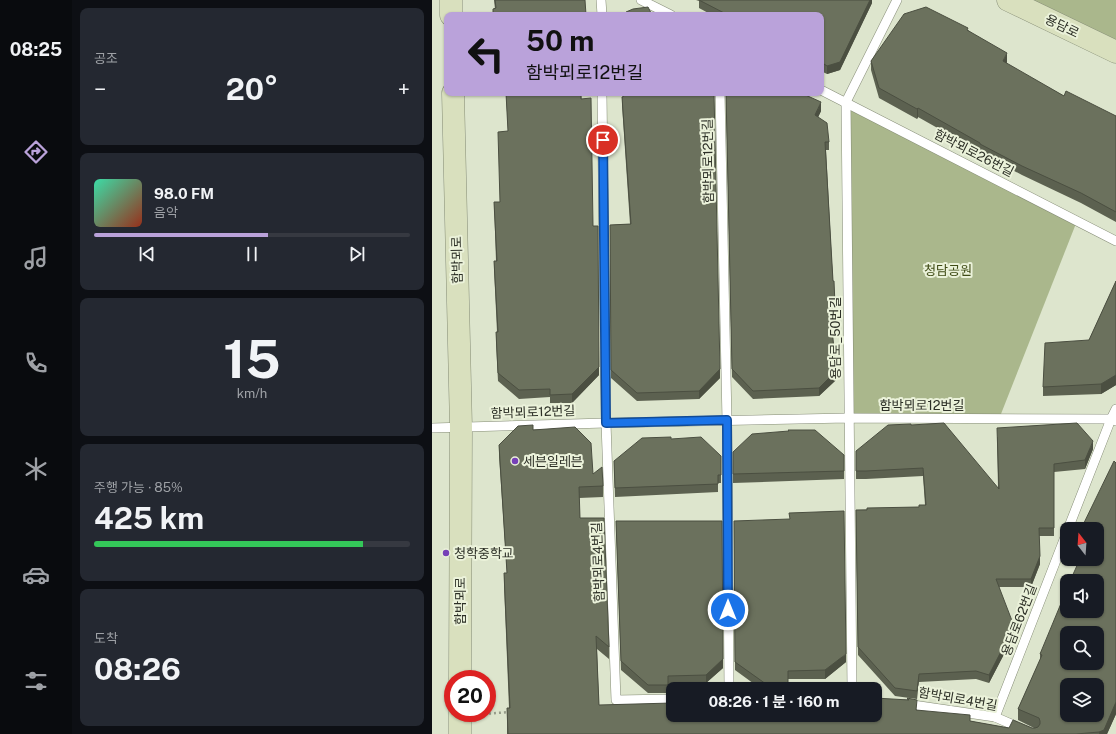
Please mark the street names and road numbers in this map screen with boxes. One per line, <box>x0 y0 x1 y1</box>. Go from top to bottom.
street label: 용담로 <box>1043 11 1081 41</box>
street label: 함박뫼로12번길 <box>700 118 716 204</box>
street label: 함박뫼로26번길 <box>932 126 1016 180</box>
street label: 함박뫼로 <box>449 236 465 284</box>
street label: 용담로_50번길 <box>828 297 843 379</box>
street label: 함박뫼로12번길 <box>880 398 964 413</box>
street label: 함박뫼로12번길 <box>490 403 576 421</box>
street label: 함박뫼로4번길 <box>589 522 607 602</box>
street label: 함박뫼로 <box>453 577 468 625</box>
street label: 용담로62번길 <box>998 582 1040 658</box>
street label: 함박뫼로4번길 <box>917 685 999 713</box>

